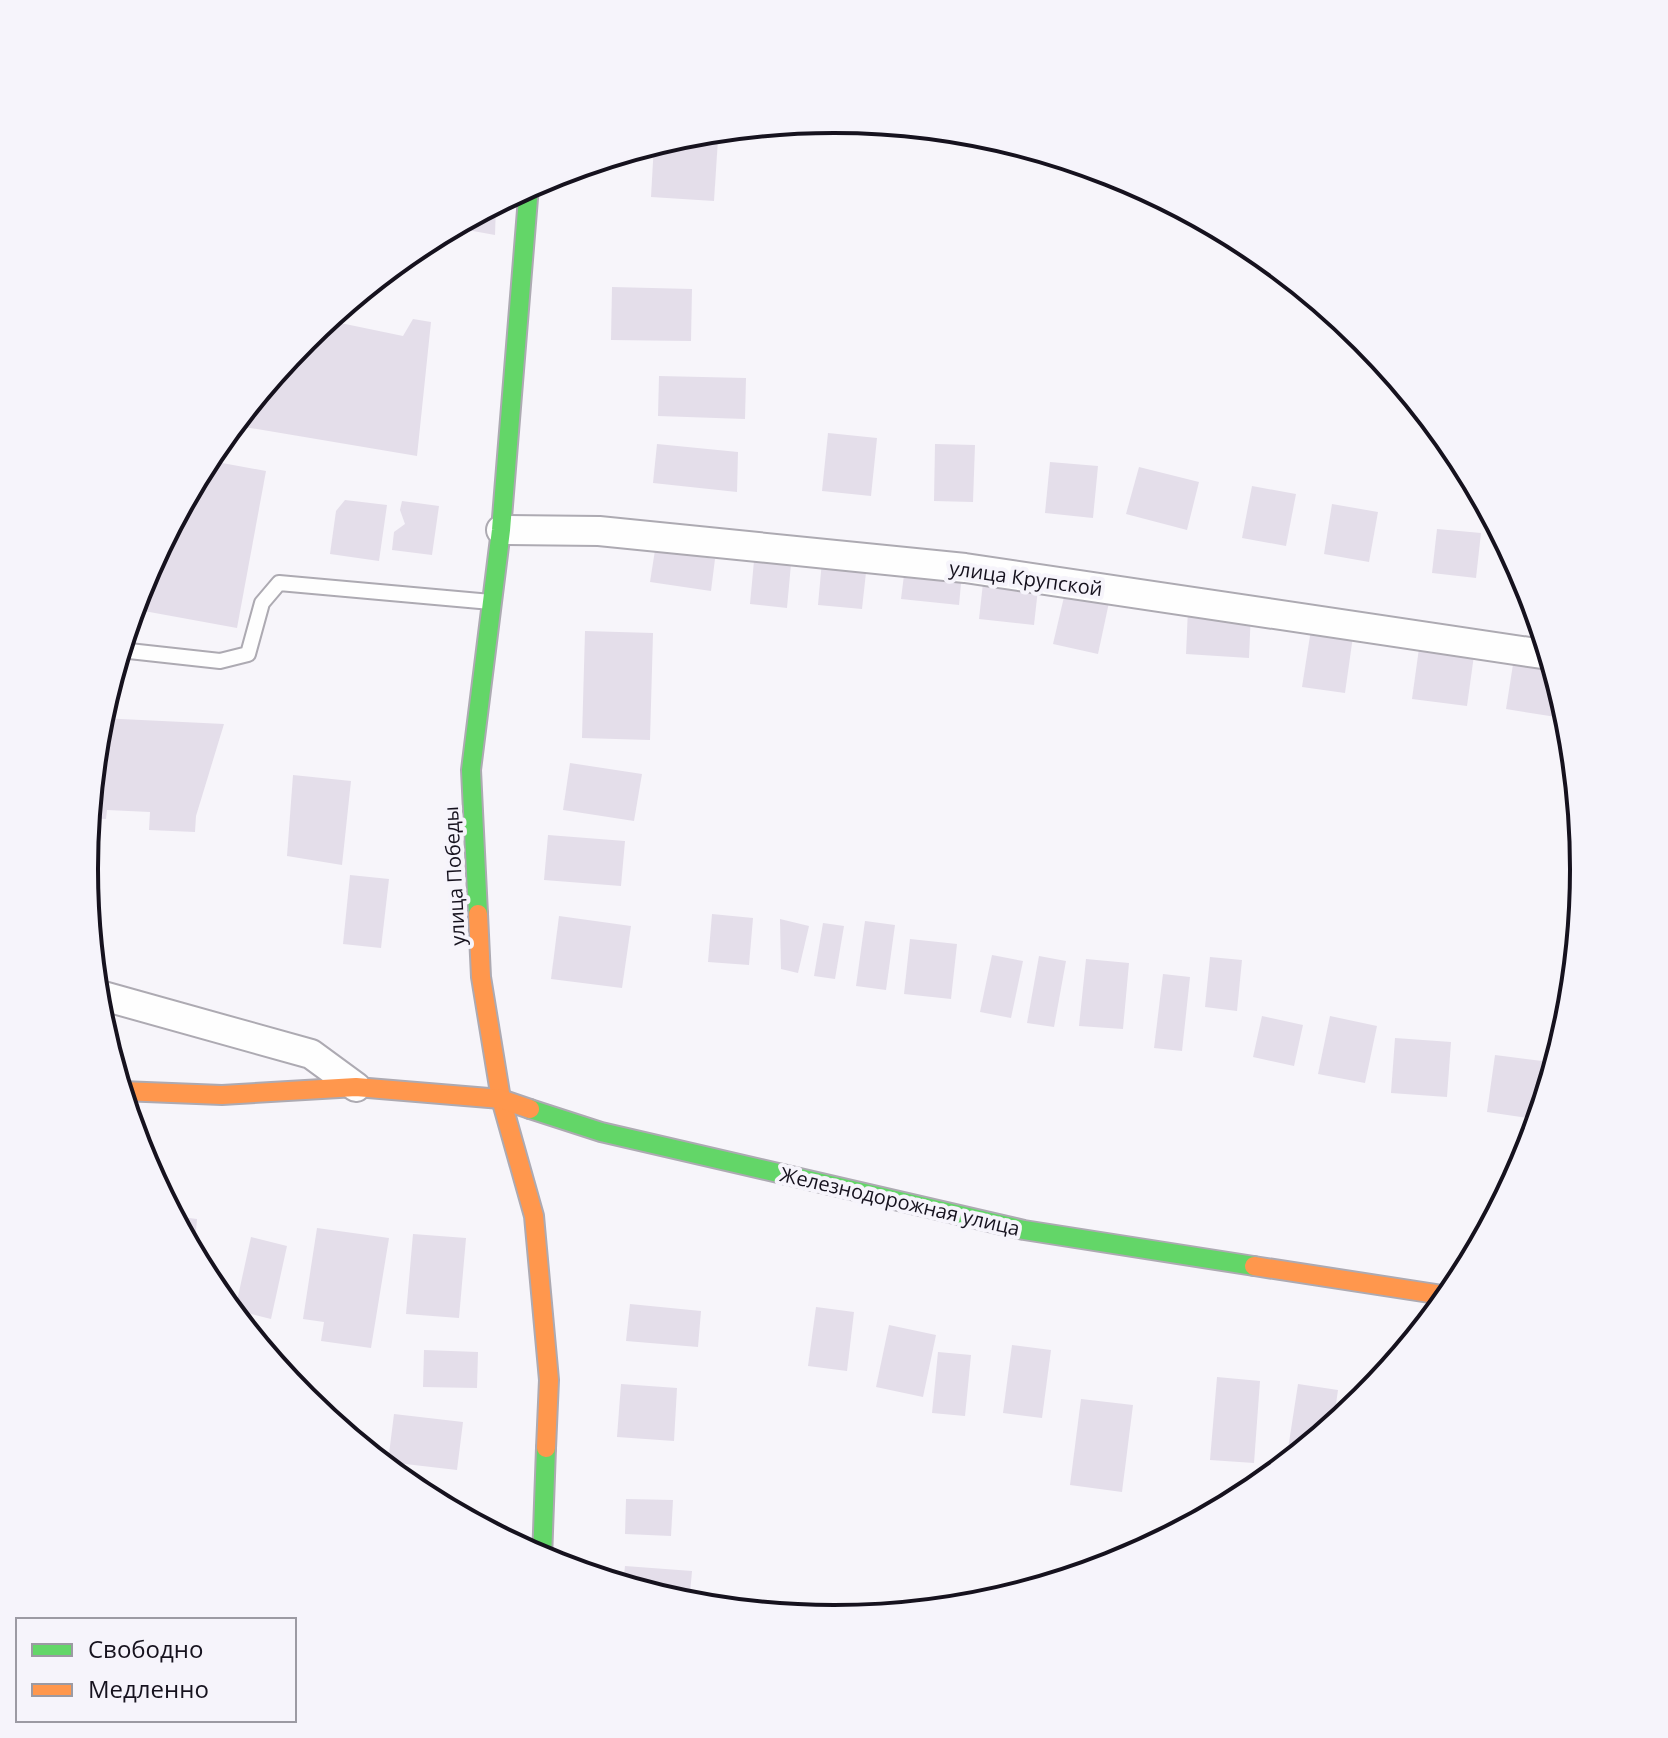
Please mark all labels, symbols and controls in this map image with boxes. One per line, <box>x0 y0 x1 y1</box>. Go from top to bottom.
street label: улица Крупской <box>948 554 1104 602</box>
street label: улица Победы <box>437 806 471 946</box>
street label: Железнодорожная улица <box>777 1160 1023 1242</box>
legend <box>16 1618 296 1722</box>
text: Свободно <box>88 1632 203 1665</box>
text: Медленно <box>88 1672 209 1705</box>

